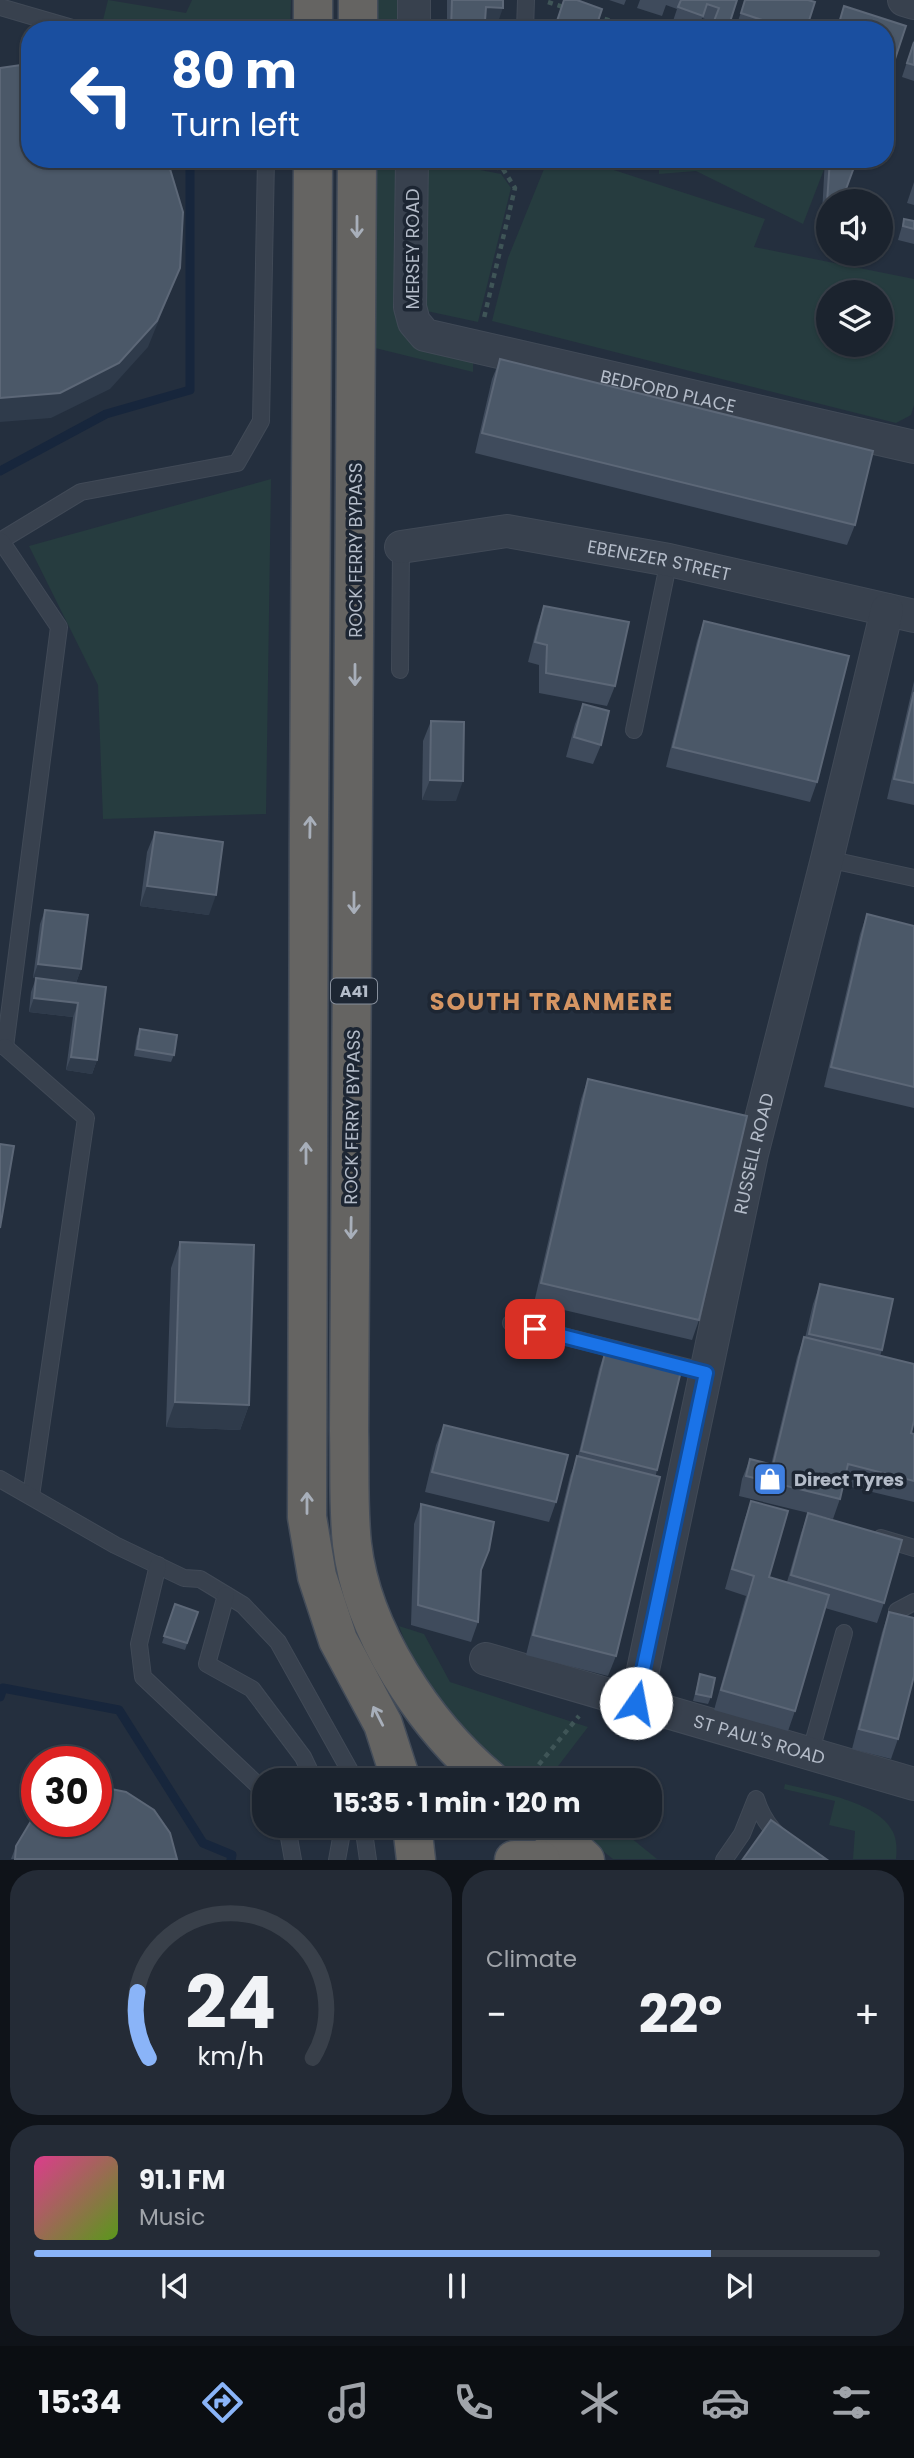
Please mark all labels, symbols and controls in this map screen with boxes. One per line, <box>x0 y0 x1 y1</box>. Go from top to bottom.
text: 80 m <box>171 37 297 105</box>
icon: left <box>56 49 147 140</box>
text: Turn left <box>171 102 300 147</box>
street label: MERSEY ROAD <box>400 189 425 309</box>
map controls <box>816 189 893 357</box>
button: sound <box>816 189 893 266</box>
one-way arrow <box>350 216 364 239</box>
button: layers <box>816 280 893 357</box>
street label: BEDFORD PLACE <box>598 363 738 418</box>
street label: ROCK FERRY BYPASS <box>343 462 368 638</box>
street label: EBENEZER STREET <box>585 533 733 586</box>
one-way arrow <box>348 664 362 687</box>
one-way arrow <box>303 816 317 839</box>
one-way arrow <box>347 891 361 914</box>
road number: A41 <box>331 979 377 1004</box>
district label: SOUTH TRANMERE <box>430 985 674 1018</box>
street label: ROCK FERRY BYPASS <box>338 1029 366 1205</box>
street label: RUSSELL ROAD <box>727 1090 780 1216</box>
one-way arrow <box>299 1141 313 1164</box>
one-way arrow <box>344 1217 358 1240</box>
pin <box>505 1299 565 1359</box>
icon: arrive <box>516 1310 554 1348</box>
shop icon: Direct Tyres <box>751 1460 789 1498</box>
place label: Direct Tyres <box>794 1467 904 1492</box>
one-way arrow <box>300 1491 314 1514</box>
position arrow <box>599 1666 673 1740</box>
one-way arrow <box>371 1706 385 1727</box>
street label: ST PAUL'S ROAD <box>691 1708 828 1770</box>
speed limit sign: 30 <box>21 1746 112 1837</box>
text: 15:35 · 1 min · 120 m <box>334 1785 580 1821</box>
text: Climate <box>486 1943 577 1975</box>
text: 24 <box>186 1953 276 2054</box>
text: 22° <box>639 1978 722 2051</box>
text: − <box>486 1988 507 2041</box>
text: + <box>854 1988 880 2041</box>
text: km/h <box>198 2039 264 2074</box>
text: 91.1 FM <box>139 2162 225 2198</box>
text: Music <box>139 2201 205 2233</box>
icon: previous <box>156 2267 194 2305</box>
icon: pause <box>438 2267 476 2305</box>
icon: next <box>720 2267 758 2305</box>
icon: directions <box>198 2378 247 2427</box>
icon: music <box>324 2378 373 2427</box>
icon: phone <box>449 2378 498 2427</box>
icon: climate <box>575 2378 624 2427</box>
icon: car <box>701 2378 750 2427</box>
icon: filters <box>827 2378 876 2427</box>
text: 15:34 <box>38 2379 121 2424</box>

